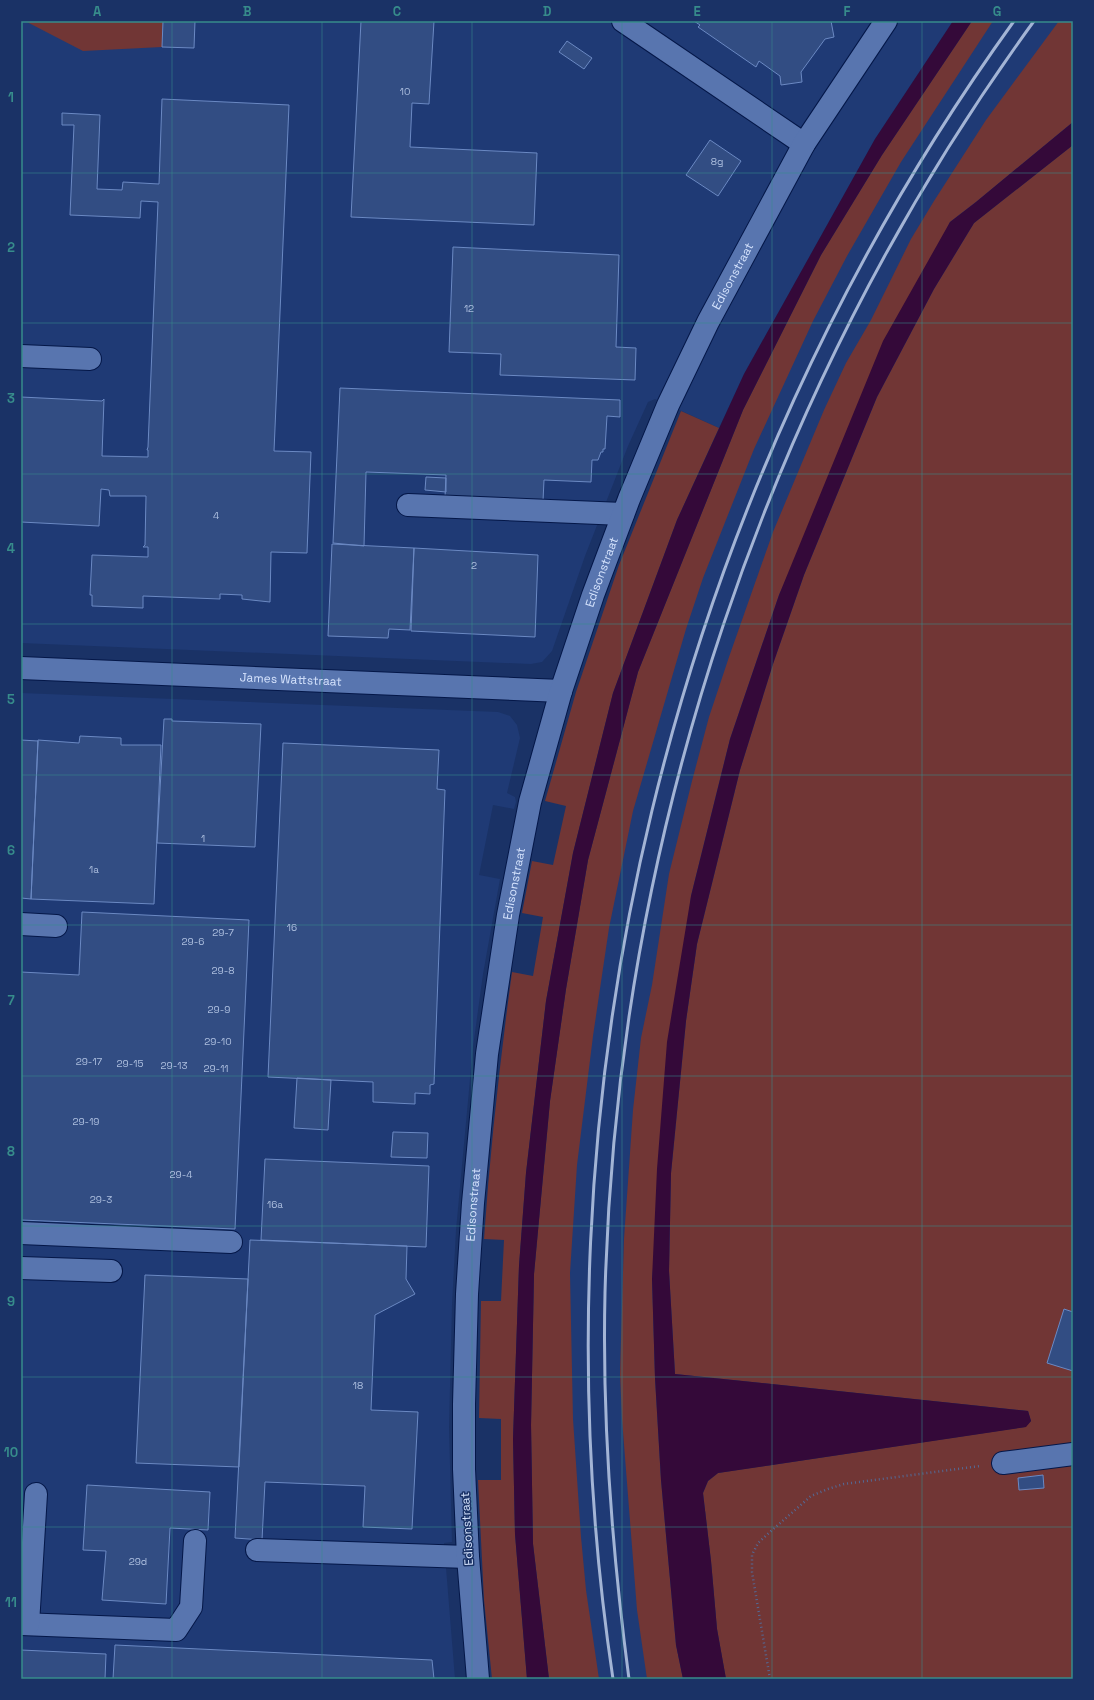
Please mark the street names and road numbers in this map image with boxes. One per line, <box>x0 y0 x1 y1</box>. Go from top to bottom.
street label: Edisonstraat <box>708 240 757 312</box>
street label: Edisonstraat <box>582 535 622 609</box>
street label: James Wattstraat <box>239 669 342 690</box>
street label: Edisonstraat <box>499 846 529 921</box>
street label: Edisonstraat <box>462 1167 484 1242</box>
street label: Edisonstraat <box>457 1492 477 1566</box>

